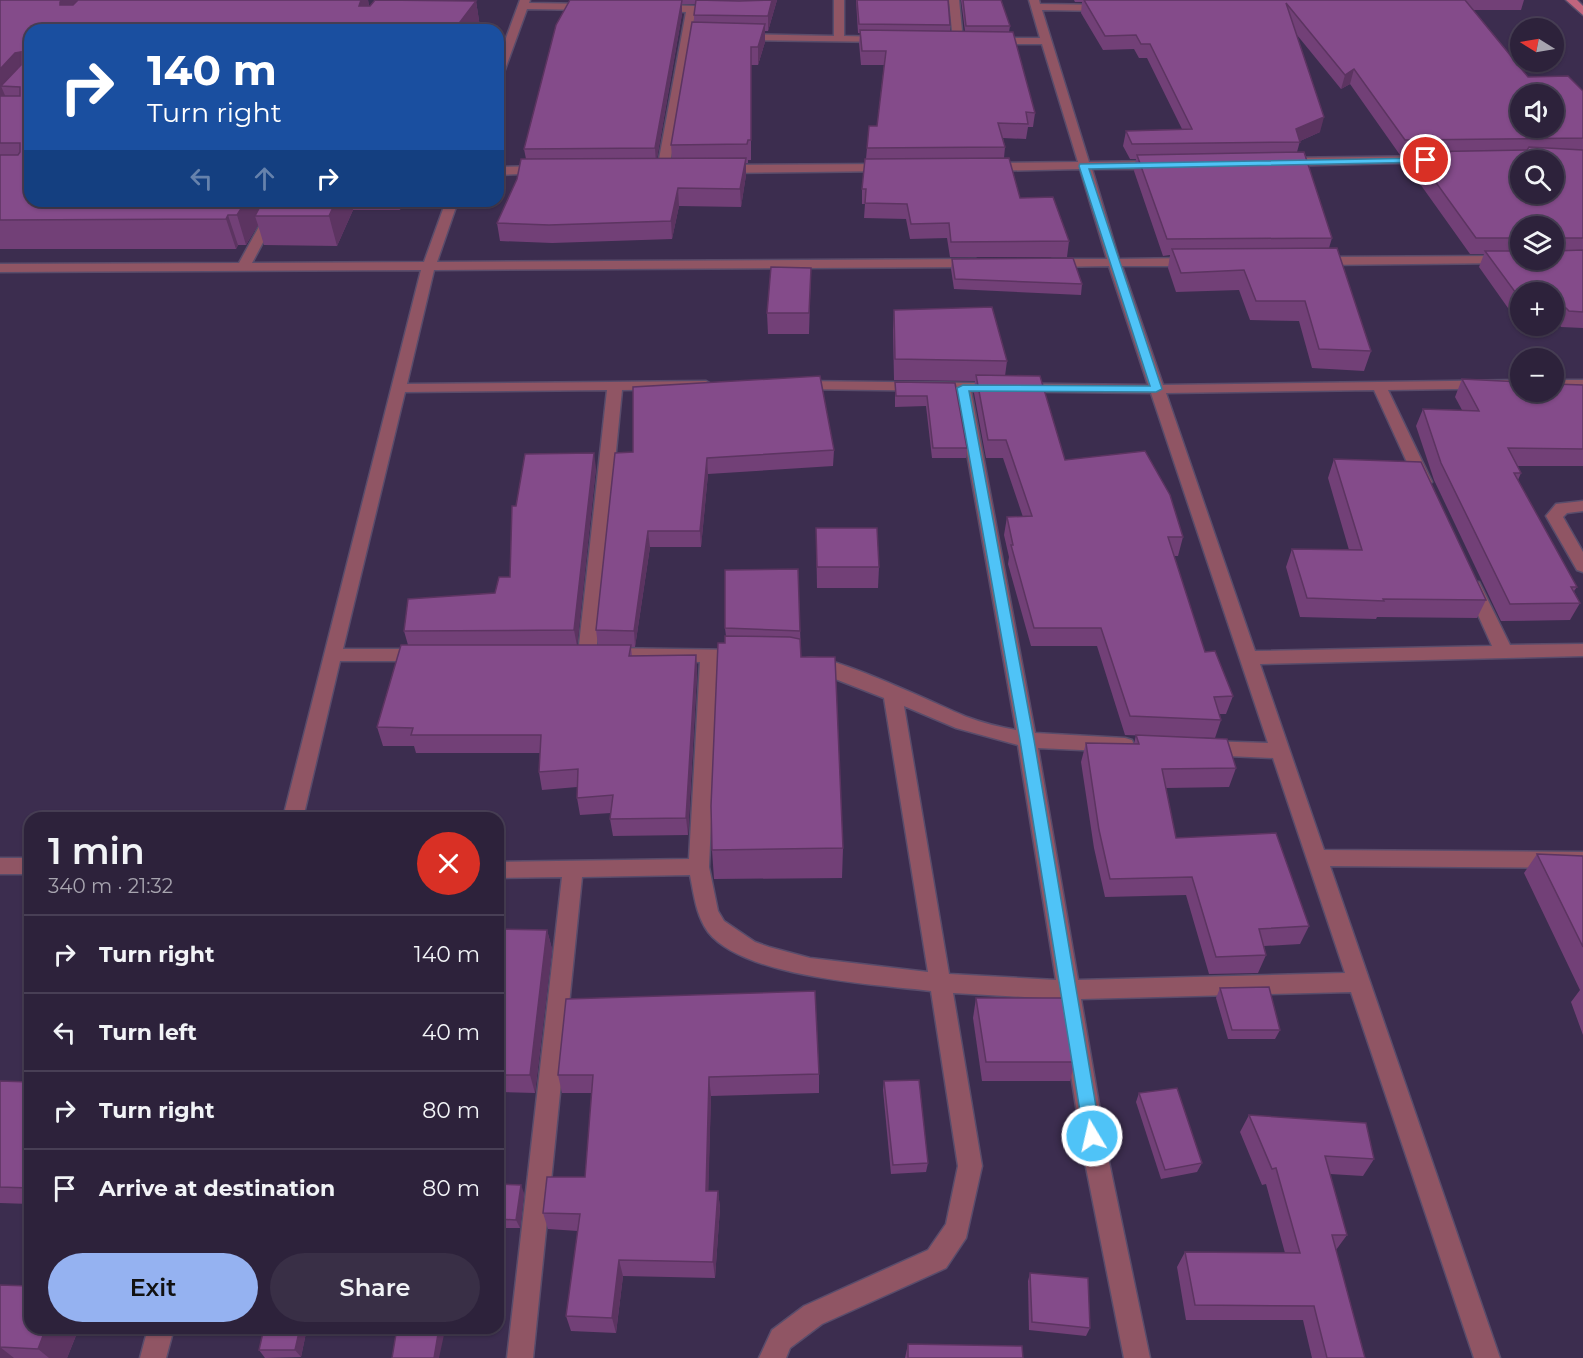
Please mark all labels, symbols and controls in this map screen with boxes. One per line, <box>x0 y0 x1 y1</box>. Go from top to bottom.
north arrow <box>1510 18 1564 72</box>
map controls <box>1510 18 1564 402</box>
text: 140 m <box>147 44 277 96</box>
icon: right <box>48 48 126 126</box>
button: sound <box>1510 84 1564 138</box>
text: Turn right <box>147 96 282 129</box>
pin <box>1400 134 1451 185</box>
icon: arrive <box>1409 143 1442 176</box>
button: search <box>1510 150 1564 204</box>
icon: left <box>185 162 218 195</box>
icon: ahead <box>248 162 281 195</box>
icon: right <box>311 162 344 195</box>
button: layers <box>1510 216 1564 270</box>
button: + <box>1510 282 1564 336</box>
button: − <box>1510 348 1564 402</box>
text: 1 min <box>48 829 145 873</box>
button: close <box>417 832 480 895</box>
text: 340 m · 21:32 <box>48 874 173 898</box>
icon: right <box>48 938 81 971</box>
text: Turn right <box>99 941 214 968</box>
text: 140 m <box>414 941 480 968</box>
icon: left <box>48 1016 81 1049</box>
text: Turn left <box>99 1019 197 1046</box>
text: 40 m <box>422 1019 480 1046</box>
icon: right <box>48 1094 81 1127</box>
text: Turn right <box>99 1097 214 1124</box>
text: 80 m <box>422 1097 480 1124</box>
position arrow <box>1060 1104 1124 1168</box>
icon: arrive <box>48 1172 81 1205</box>
text: Arrive at destination <box>99 1175 335 1202</box>
text: 80 m <box>422 1175 480 1202</box>
button: Exit <box>48 1253 258 1322</box>
button: Share <box>270 1253 480 1322</box>

